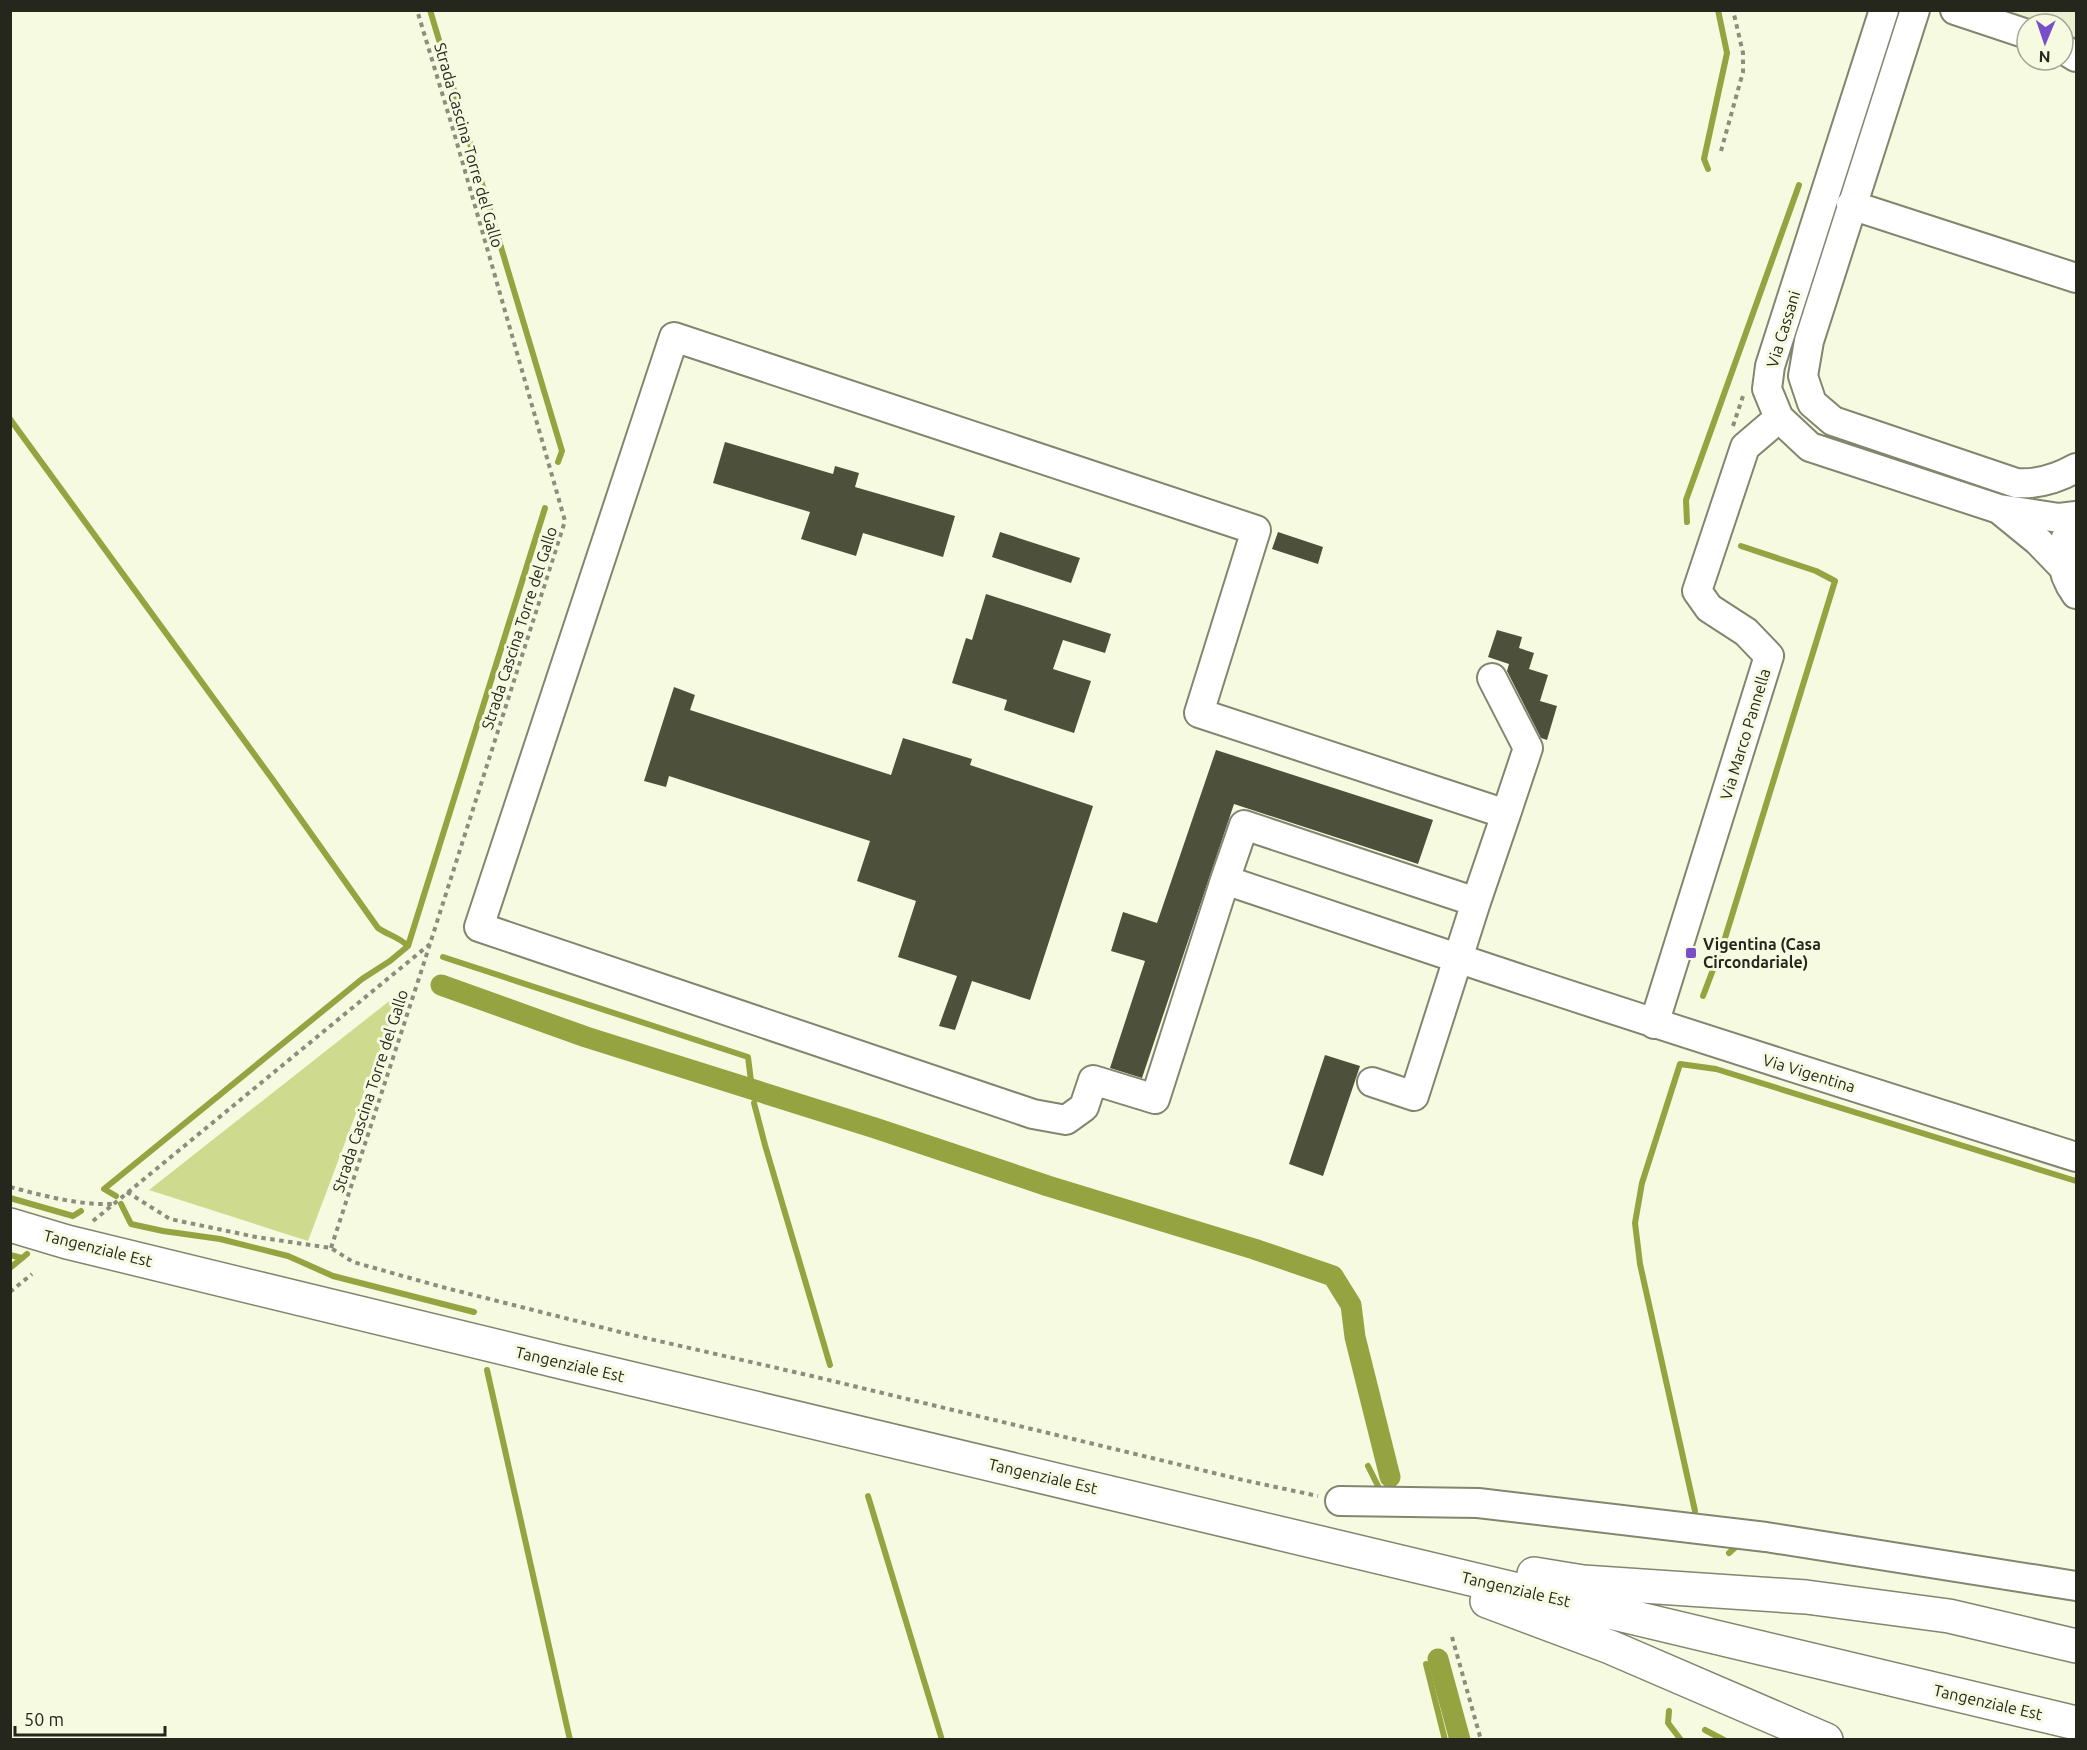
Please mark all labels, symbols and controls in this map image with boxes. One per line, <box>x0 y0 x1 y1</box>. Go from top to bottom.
north arrow <box>2015 12 2075 72</box>
street label: Strada Cascina Torre del Gallo <box>431 40 507 250</box>
text: N <box>2038 48 2051 66</box>
street label: Via Cassani <box>1763 288 1803 370</box>
street label: Strada Cascina Torre del Gallo <box>478 524 560 732</box>
street label: Via Marco Pannella <box>1716 666 1774 802</box>
place label: Vigentina (Casa Circondariale) <box>1703 935 1821 972</box>
marker: Vigentina (Casa Circondariale) <box>1684 946 1698 960</box>
street label: Strada Cascina Torre del Gallo <box>329 987 411 1195</box>
street label: Via Vigentina <box>1761 1050 1857 1096</box>
street label: Tangenziale Est <box>42 1226 155 1270</box>
street label: Tangenziale Est <box>514 1343 627 1385</box>
street label: Tangenziale Est <box>987 1455 1100 1497</box>
street label: Tangenziale Est <box>1460 1568 1573 1610</box>
street label: Tangenziale Est <box>1932 1681 2045 1723</box>
scale bar <box>15 1699 165 1737</box>
text: 50 m <box>24 1709 64 1729</box>

